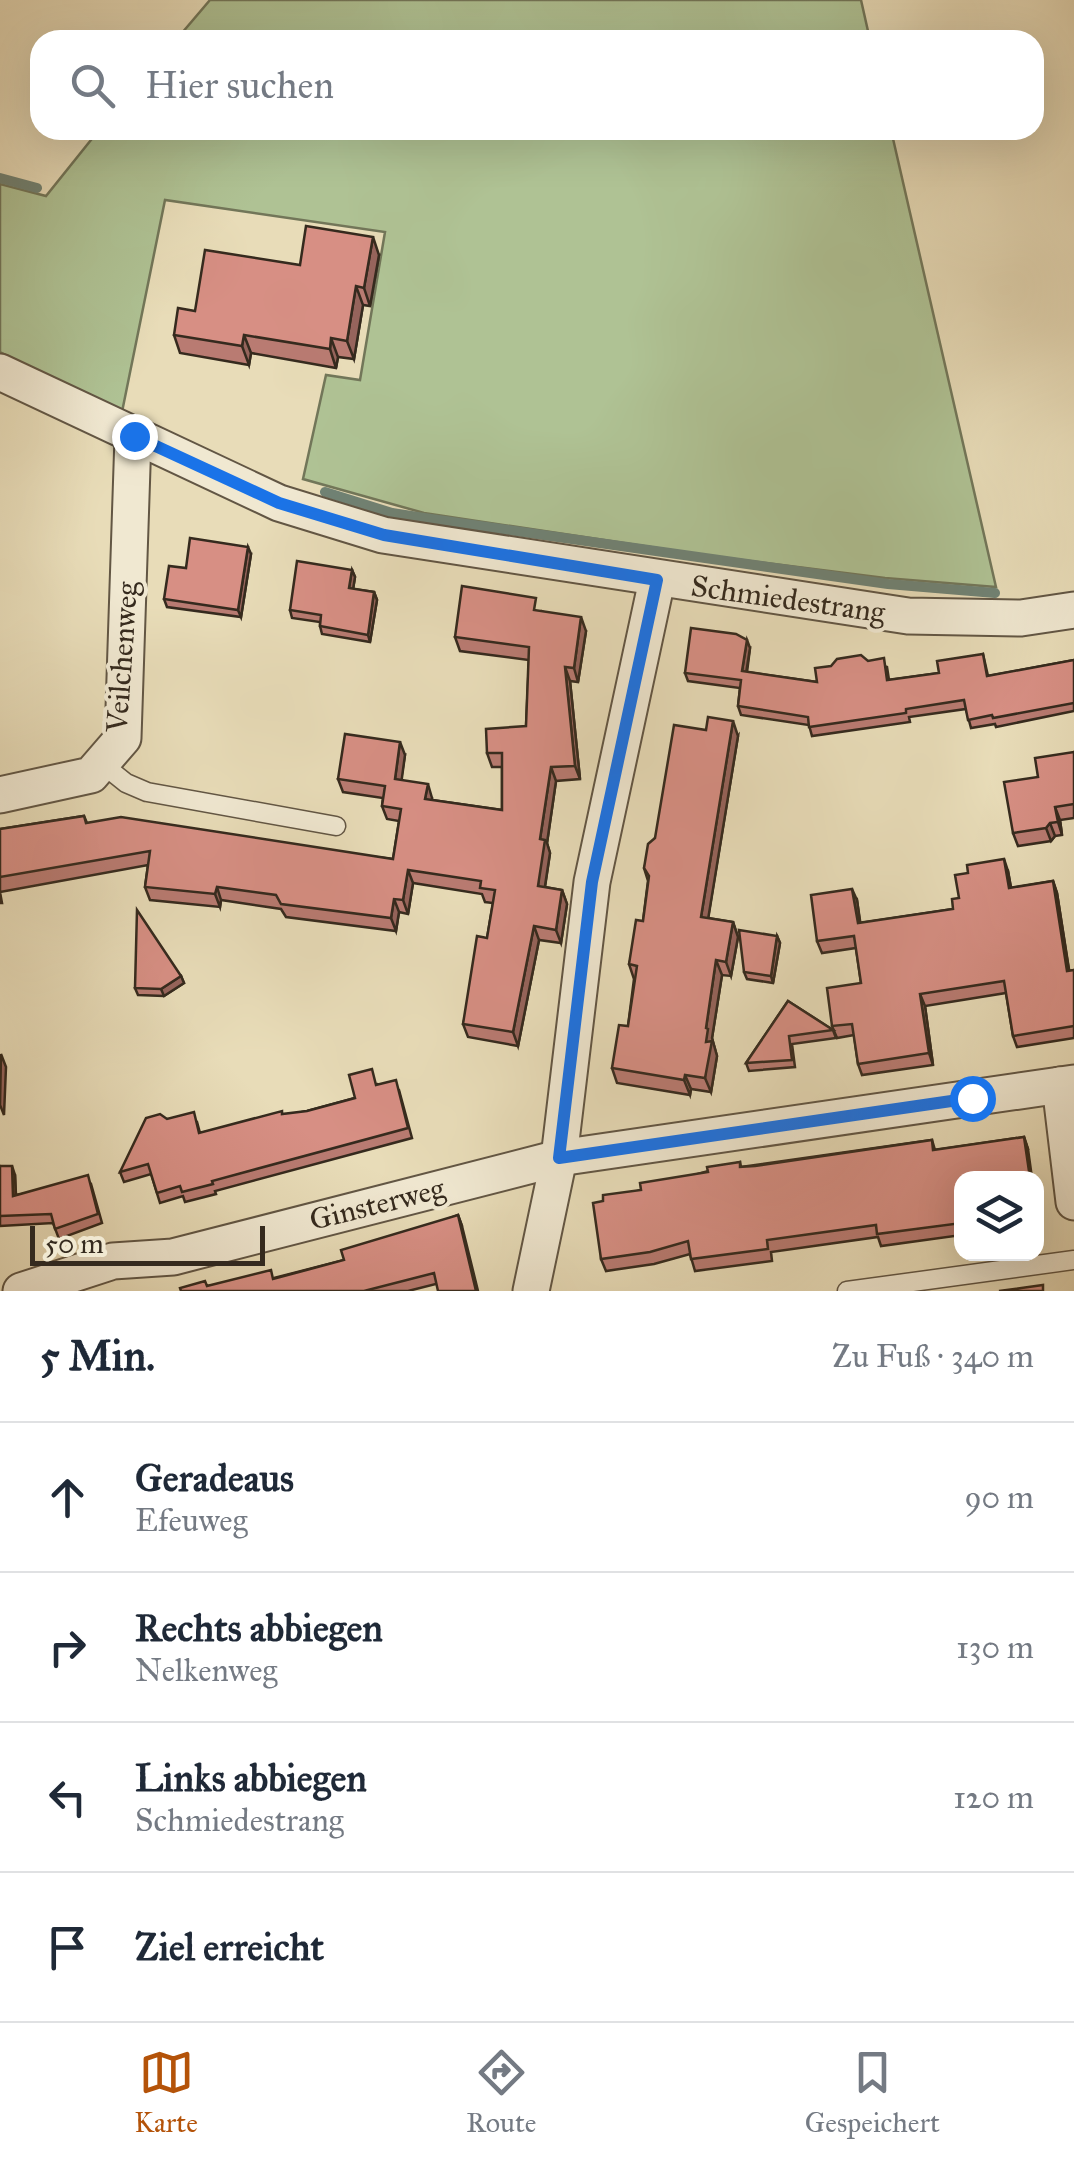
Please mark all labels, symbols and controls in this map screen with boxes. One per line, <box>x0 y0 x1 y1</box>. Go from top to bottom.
search box <box>30 30 1044 140</box>
icon: search <box>65 58 120 113</box>
text: Hier suchen <box>145 62 334 108</box>
route end <box>112 414 158 460</box>
street label: Schmiedestrang <box>689 568 888 631</box>
street label: Veilchenweg <box>99 579 145 735</box>
route start <box>950 1076 996 1122</box>
street label: Ginsterweg <box>306 1170 449 1238</box>
map controls <box>954 1171 1044 1261</box>
button: layers <box>954 1171 1044 1261</box>
scale bar <box>30 1221 265 1266</box>
text: 50 m <box>45 1226 104 1261</box>
text: 5 Min. <box>40 1330 155 1382</box>
text: Zu Fuß · 340 m <box>832 1337 1034 1376</box>
text: Geradeaus <box>135 1455 294 1501</box>
icon: ahead <box>40 1470 95 1525</box>
text: 90 m <box>964 1478 1034 1517</box>
text: Efeuweg <box>135 1501 248 1540</box>
text: Rechts abbiegen <box>135 1605 383 1651</box>
icon: right <box>40 1620 95 1675</box>
text: 130 m <box>956 1628 1034 1667</box>
text: Nelkenweg <box>135 1651 277 1690</box>
text: Links abbiegen <box>135 1755 367 1801</box>
icon: left <box>40 1770 95 1825</box>
text: 120 m <box>953 1778 1034 1817</box>
text: Schmiedestrang <box>135 1801 344 1840</box>
icon: arrive <box>40 1920 95 1975</box>
text: Ziel erreicht <box>135 1924 324 1970</box>
tab: Karte <box>134 2045 198 2140</box>
tab: Route <box>466 2045 537 2140</box>
tab: Gespeichert <box>805 2045 940 2140</box>

